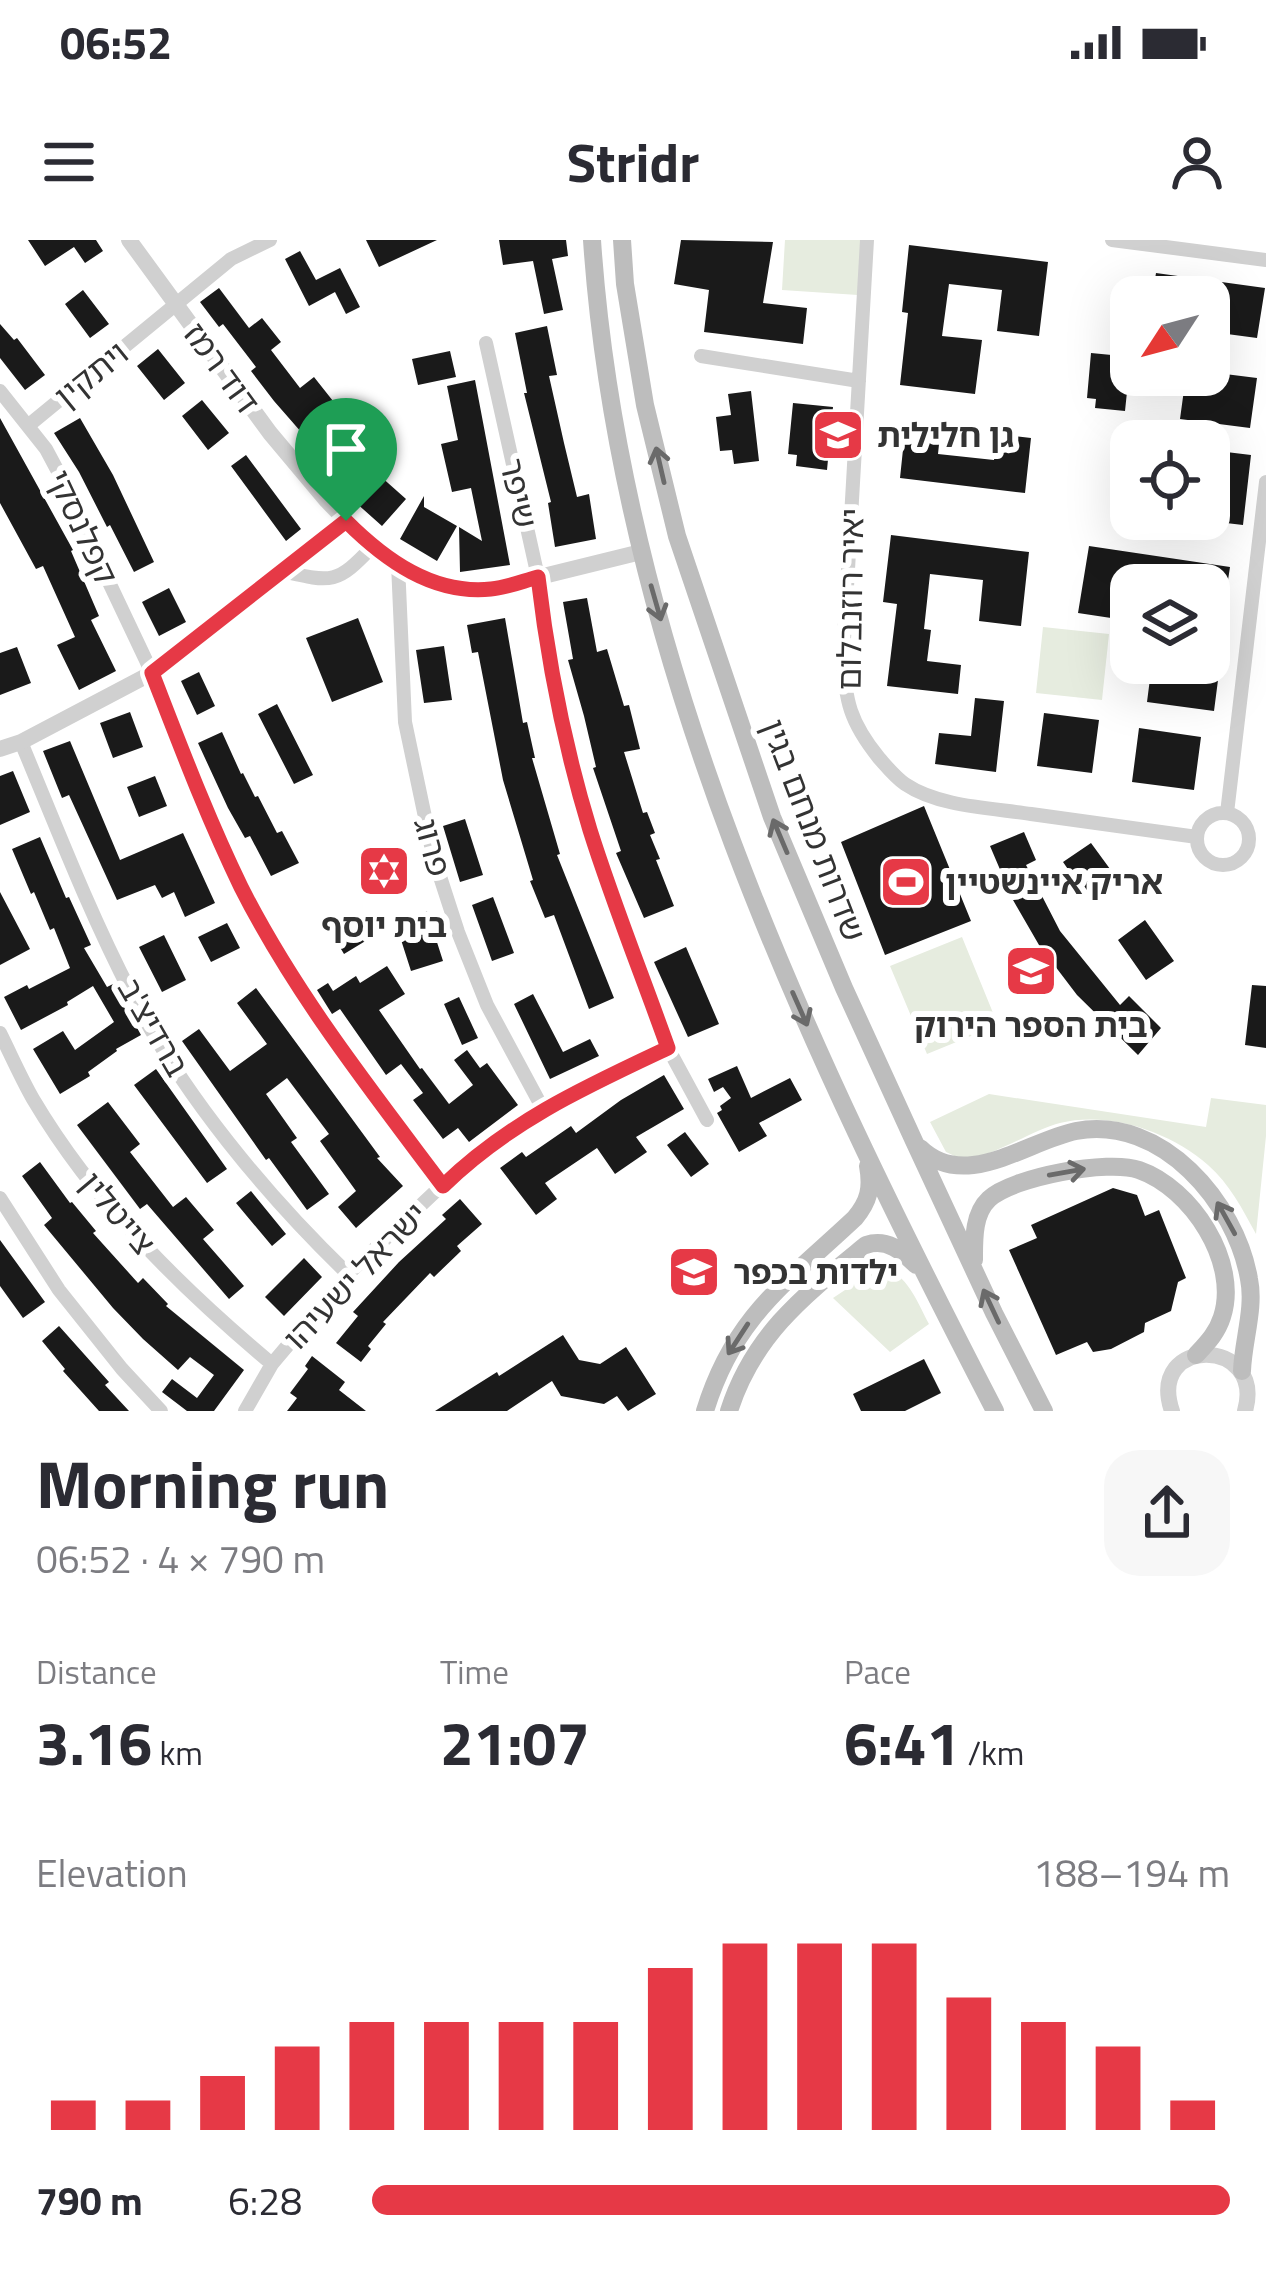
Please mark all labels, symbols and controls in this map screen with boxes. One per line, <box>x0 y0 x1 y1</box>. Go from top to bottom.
text: 06:52 <box>60 8 172 76</box>
text: Stridr <box>567 121 699 203</box>
icon: menu <box>36 129 102 195</box>
icon: person <box>1164 129 1230 195</box>
north arrow <box>1110 276 1230 396</box>
map controls <box>1110 276 1230 684</box>
street label: דוד רמז <box>172 312 272 424</box>
street label: ויתקין <box>43 328 139 420</box>
pin <box>295 398 397 521</box>
school or university icon: גן חלילית <box>810 407 866 463</box>
place label: גן חלילית <box>877 410 1014 460</box>
icon: arrive <box>313 416 379 482</box>
button: locate <box>1110 420 1230 540</box>
one-way arrow <box>648 447 670 485</box>
street label: שיפר <box>487 453 551 533</box>
street label: קפלנסקי <box>35 461 131 593</box>
street label: יאיר רוזנבלום <box>823 507 877 691</box>
button: layers <box>1110 564 1230 684</box>
one-way arrow <box>646 583 668 621</box>
street label: שדרות מנחם בגין <box>749 712 879 948</box>
street label: פרוג <box>401 812 465 882</box>
one-way arrow <box>768 818 789 855</box>
synagogue icon: בית יוסף <box>356 843 412 899</box>
sports icon: אריק איינשטיין <box>878 854 934 910</box>
place label: אריק איינשטיין <box>945 857 1163 907</box>
place label: בית יוסף <box>321 900 447 950</box>
school or university icon: בית הספר הירוק <box>1003 943 1059 999</box>
street label: ברדיצ'ב <box>106 968 202 1086</box>
one-way arrow <box>791 990 813 1026</box>
place label: בית הספר הירוק <box>914 1000 1148 1050</box>
street label: צייטלין <box>68 1160 168 1266</box>
one-way arrow <box>1046 1160 1085 1183</box>
street label: ישראל ישעיהו <box>271 1191 439 1361</box>
one-way arrow <box>1214 1201 1238 1236</box>
school or university icon: ילדות בכפר <box>666 1244 722 1300</box>
place label: ילדות בכפר <box>733 1247 898 1297</box>
one-way arrow <box>979 1289 1001 1325</box>
one-way arrow <box>725 1321 750 1355</box>
text: Morning run <box>36 1433 389 1534</box>
button: share <box>1104 1450 1230 1576</box>
text: 06:52 · 4 × 790 m <box>36 1529 325 1588</box>
text: Distance <box>36 1647 157 1697</box>
text: Time <box>440 1647 509 1697</box>
text: Pace <box>844 1647 911 1697</box>
text: 3.16 <box>36 1697 152 1788</box>
text: 21:07 <box>440 1697 590 1788</box>
text: 6:41 <box>844 1697 960 1788</box>
text: km <box>152 1728 203 1778</box>
text: /km <box>960 1728 1024 1778</box>
text: Elevation <box>36 1843 188 1902</box>
text: 188–194 m <box>1033 1843 1230 1902</box>
text: 790 m <box>36 2171 143 2230</box>
text: 6:28 <box>228 2171 302 2230</box>

